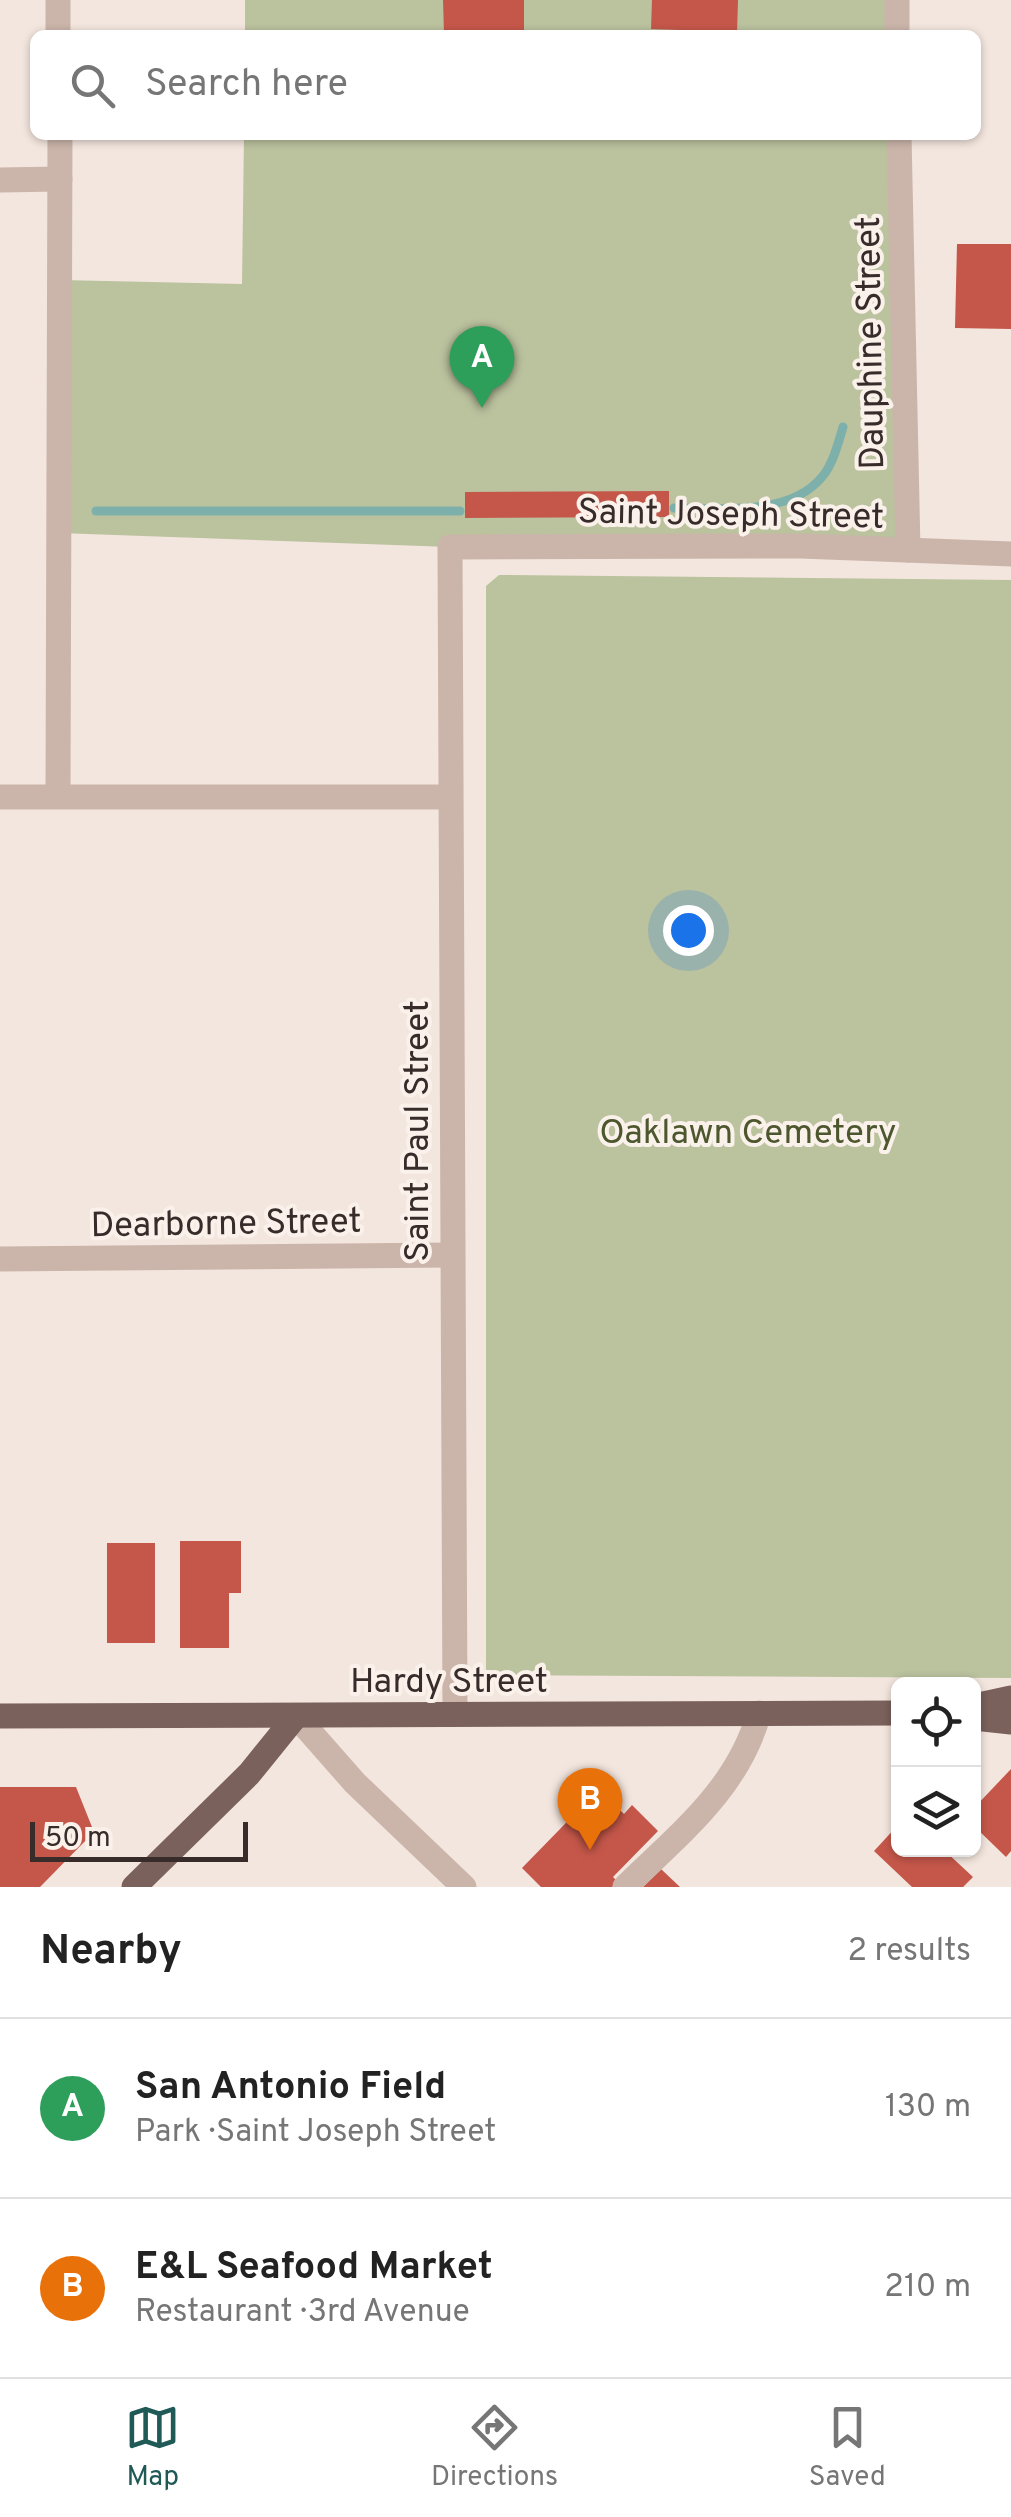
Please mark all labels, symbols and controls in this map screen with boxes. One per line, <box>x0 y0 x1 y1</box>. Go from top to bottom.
search box <box>30 30 981 140</box>
icon: search <box>65 58 120 113</box>
text: Search here <box>145 61 348 110</box>
street label: Dauphine Street <box>848 216 896 470</box>
pin: A <box>450 326 514 408</box>
street label: Saint Joseph Street <box>577 491 885 541</box>
your location <box>663 905 714 956</box>
street label: Saint Paul Street <box>397 1000 441 1262</box>
park label: Oaklawn Cemetery <box>599 1112 897 1156</box>
street label: Dearborne Street <box>90 1201 362 1249</box>
street label: Hardy Street <box>350 1661 548 1705</box>
map controls <box>891 1677 981 1857</box>
button: locate <box>891 1677 981 1767</box>
button: layers <box>891 1767 981 1857</box>
pin: B <box>558 1768 622 1850</box>
scale bar <box>30 1817 248 1862</box>
text: 50 m <box>45 1821 111 1857</box>
text: Nearby <box>40 1926 182 1979</box>
text: 2 results <box>847 1932 971 1972</box>
text: San Antonio Field <box>135 2064 446 2113</box>
text: A <box>61 2088 84 2128</box>
text: 130 m <box>885 2088 971 2128</box>
text: Park · Saint Joseph Street <box>135 2113 496 2153</box>
text: E&L Seafood Market <box>135 2244 493 2293</box>
text: B <box>61 2268 84 2308</box>
text: 210 m <box>884 2268 971 2308</box>
text: Restaurant · 3rd Avenue <box>135 2293 470 2333</box>
tab: Map <box>125 2400 180 2496</box>
tab: Directions <box>431 2400 558 2496</box>
tab: Saved <box>809 2400 886 2496</box>

